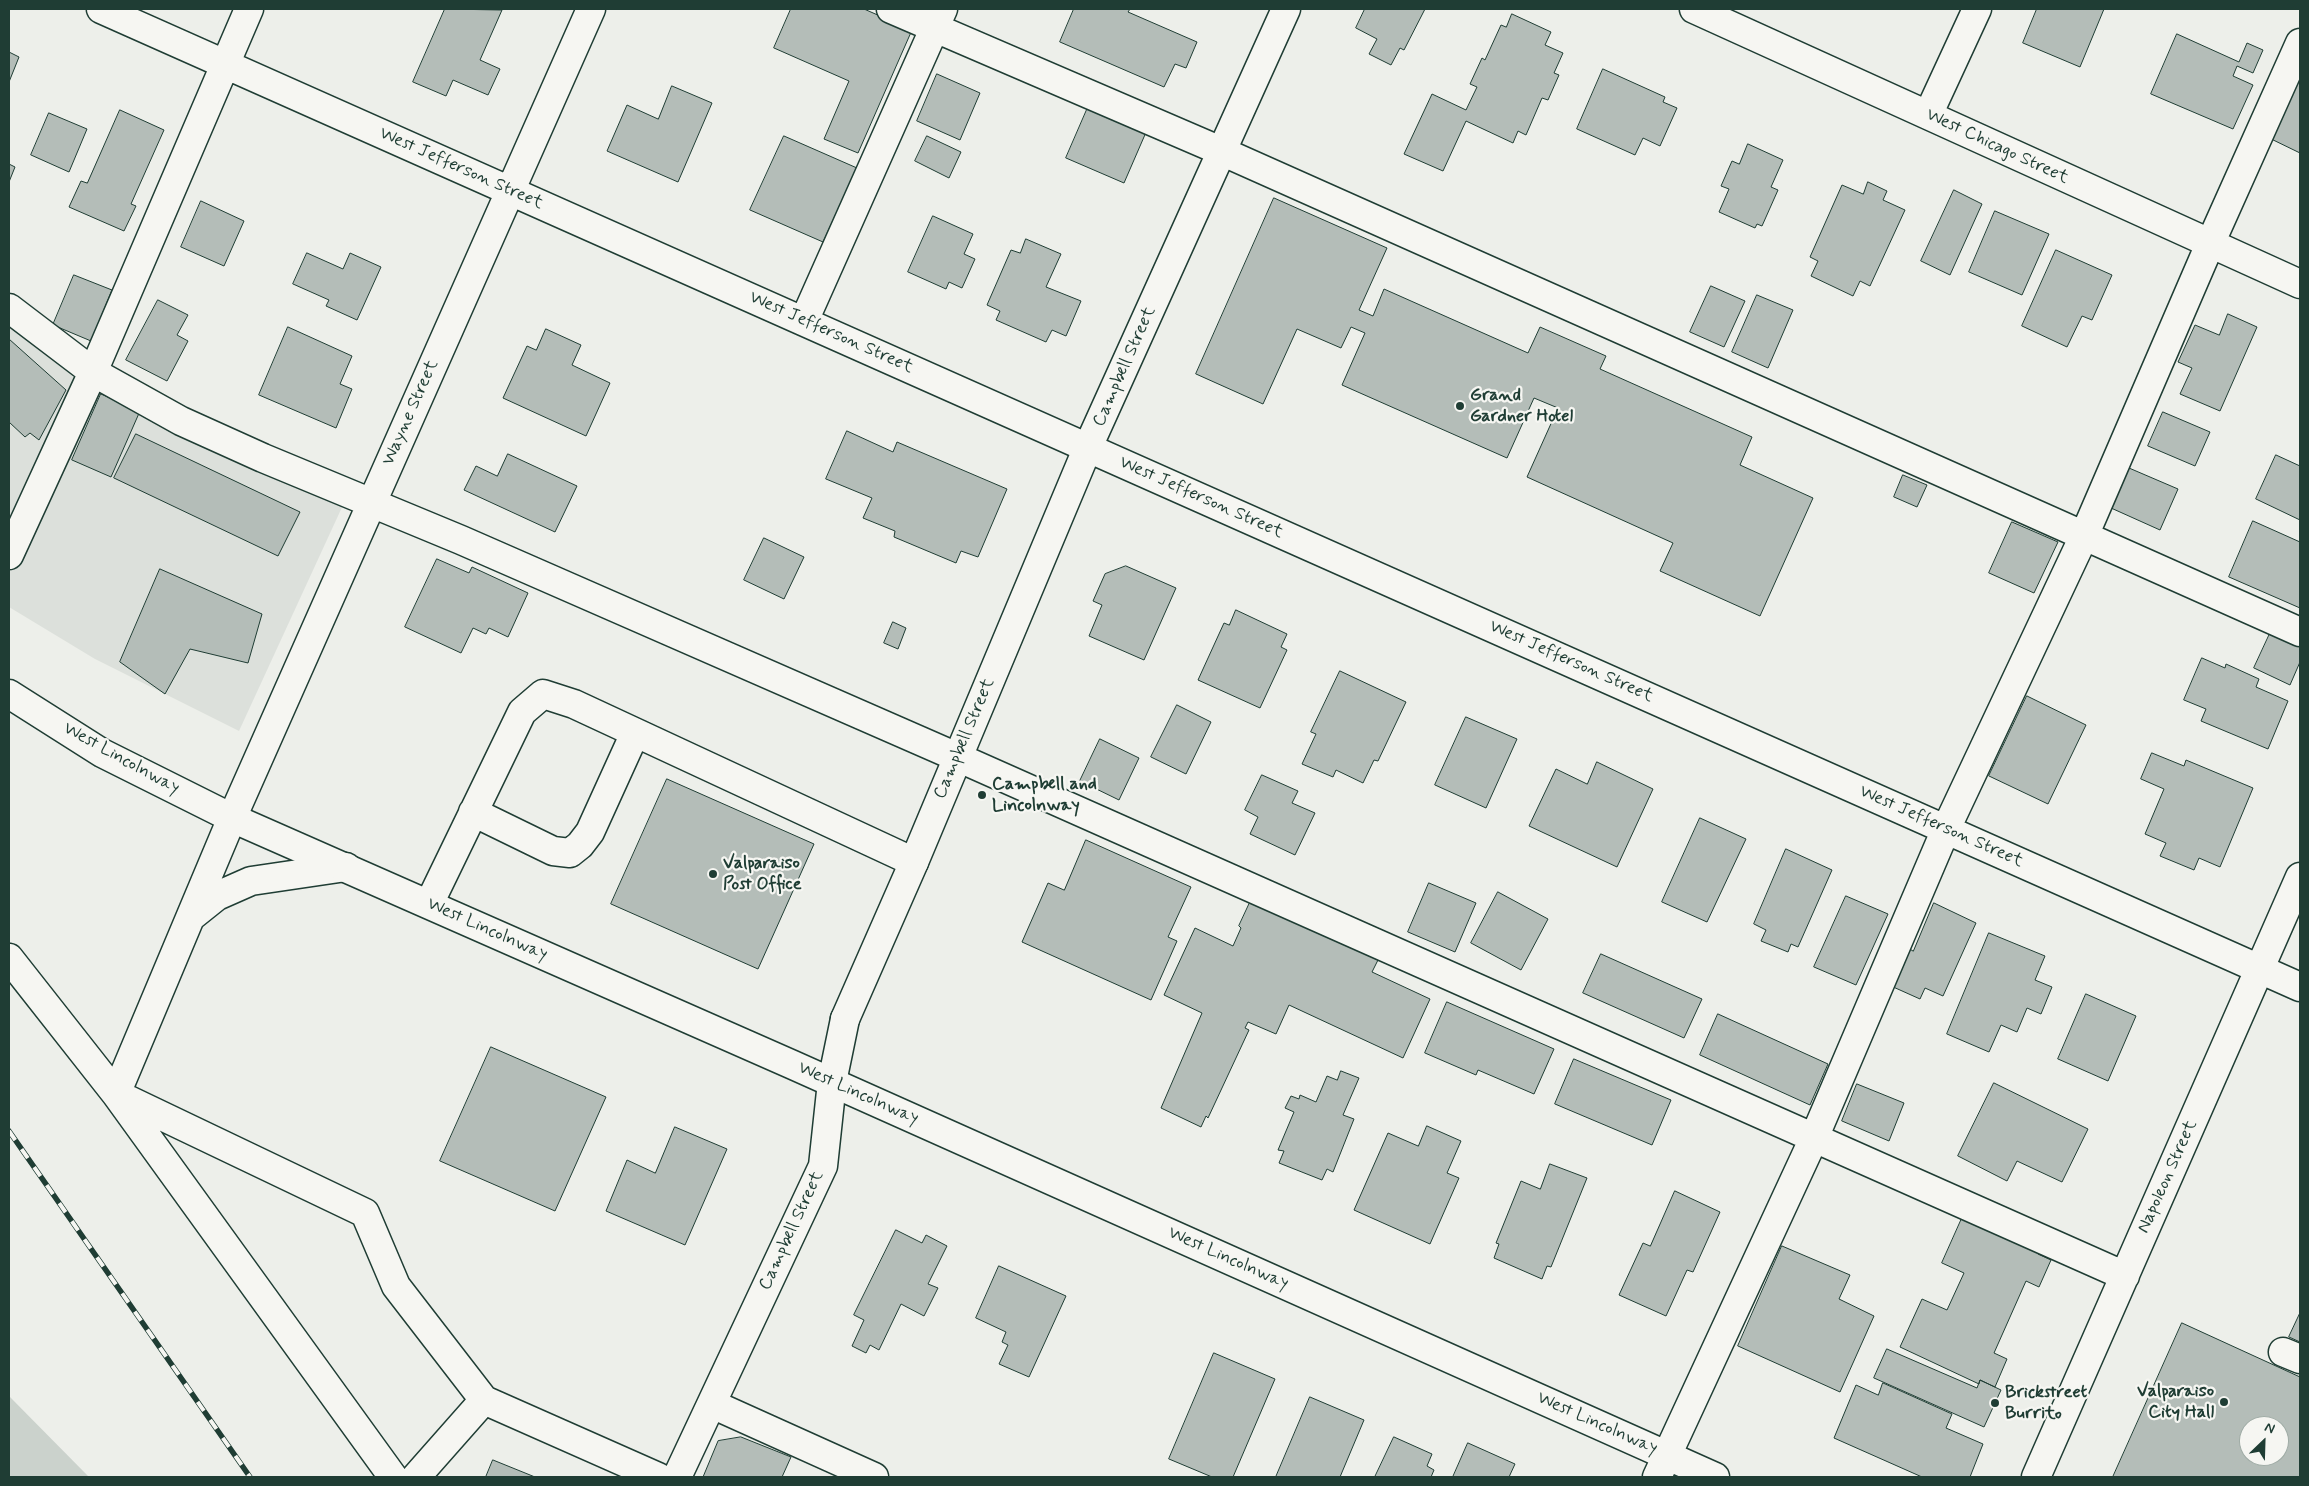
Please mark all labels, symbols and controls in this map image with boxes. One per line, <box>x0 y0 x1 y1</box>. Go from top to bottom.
street label: West Chicago Street <box>1922 104 2072 190</box>
street label: West Jefferson Street <box>376 123 546 215</box>
street label: West Jefferson Street <box>746 287 916 379</box>
street label: Campbell Street <box>1089 304 1161 430</box>
street label: Wayne Street <box>378 357 444 469</box>
place label: Grand Gardner Hotel <box>1470 385 1573 428</box>
marker: Grand Gardner Hotel <box>1454 400 1466 412</box>
street label: West Jefferson Street <box>1116 452 1286 544</box>
street label: West Jefferson Street <box>1486 616 1656 708</box>
street label: Campbell Street <box>930 675 1000 803</box>
street label: West Lincolnway <box>59 718 183 800</box>
place label: Campbell and Lincolnway <box>992 774 1097 816</box>
street label: West Jefferson Street <box>1856 781 2026 873</box>
marker: Campbell and Lincolnway <box>976 789 988 801</box>
place label: Valparaiso Post Office <box>723 853 802 896</box>
marker: Valparaiso Post Office <box>707 868 719 880</box>
street label: West Lincolnway <box>423 894 551 966</box>
street label: West Lincolnway <box>794 1058 922 1130</box>
street label: Napoleon Street <box>2133 1117 2203 1237</box>
street label: Campbell Street <box>755 1168 829 1294</box>
street label: West Lincolnway <box>1164 1223 1292 1295</box>
place label: Valparaiso City Hall <box>2137 1381 2214 1424</box>
place label: Brickstreet Burrito <box>2005 1382 2087 1425</box>
street label: West Lincolnway <box>1533 1388 1661 1460</box>
marker: Valparaiso City Hall <box>2218 1396 2230 1408</box>
marker: Brickstreet Burrito <box>1989 1397 2001 1409</box>
north arrow <box>2239 1416 2289 1466</box>
text: N <box>2262 1418 2278 1438</box>

